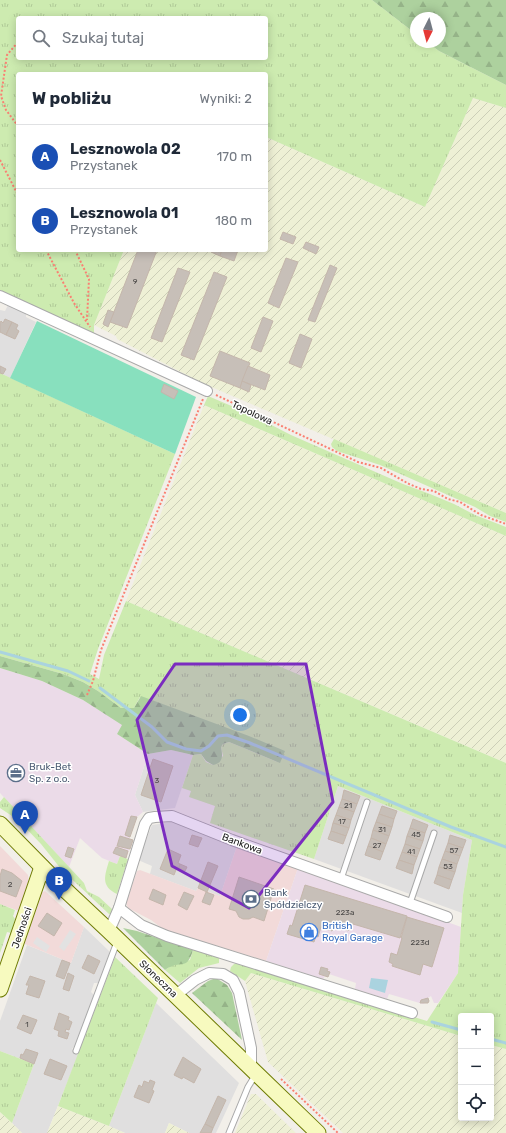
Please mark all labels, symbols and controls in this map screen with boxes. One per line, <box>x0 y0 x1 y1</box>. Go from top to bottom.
north arrow <box>410 12 446 48</box>
search box <box>16 16 268 60</box>
icon: search <box>30 27 52 49</box>
text: Szukaj tutaj <box>62 29 144 47</box>
text: W pobliżu <box>32 88 111 108</box>
text: Wyniki: 2 <box>199 91 252 106</box>
text: Lesznowola 02 <box>70 140 181 158</box>
text: A <box>40 149 50 164</box>
text: 170 m <box>217 149 252 164</box>
text: Przystanek <box>70 158 138 173</box>
text: Lesznowola 01 <box>70 204 178 222</box>
text: B <box>40 213 50 228</box>
text: 180 m <box>215 213 252 228</box>
text: Przystanek <box>70 222 138 237</box>
house number: 9 <box>133 277 138 286</box>
street label: Topolowa <box>230 398 274 428</box>
your location <box>230 705 250 725</box>
place label: Bruk-Bet Sp. z o.o. <box>29 761 71 785</box>
office icon: Bruk-Bet Sp. z o.o. <box>6 763 26 783</box>
house number: 3 <box>155 776 160 785</box>
pin: A <box>12 801 38 834</box>
house number: 21 <box>344 801 352 810</box>
house number: 17 <box>338 817 346 826</box>
house number: 31 <box>378 825 386 834</box>
house number: 45 <box>411 830 421 839</box>
street label: Bankowa <box>220 831 264 857</box>
house number: 27 <box>373 841 381 850</box>
house number: 57 <box>450 846 458 855</box>
house number: 41 <box>407 847 415 856</box>
house number: 53 <box>443 862 453 871</box>
pin: B <box>46 867 72 900</box>
house number: 2 <box>8 880 13 889</box>
place label: Bank Spółdzielczy <box>264 887 323 911</box>
bank icon: Bank Spółdzielczy <box>241 889 261 909</box>
street label: Jedności <box>9 906 35 950</box>
house number: 223a <box>336 908 354 917</box>
place label: British Royal Garage <box>322 920 383 944</box>
shop icon: British Royal Garage <box>299 922 319 942</box>
house number: 223d <box>411 938 430 947</box>
street label: Słoneczna <box>136 958 180 1000</box>
map controls <box>458 1013 494 1121</box>
button: + <box>458 1013 494 1049</box>
house number: 1 <box>25 1020 29 1029</box>
button: − <box>458 1049 494 1085</box>
button: locate <box>458 1085 494 1121</box>

